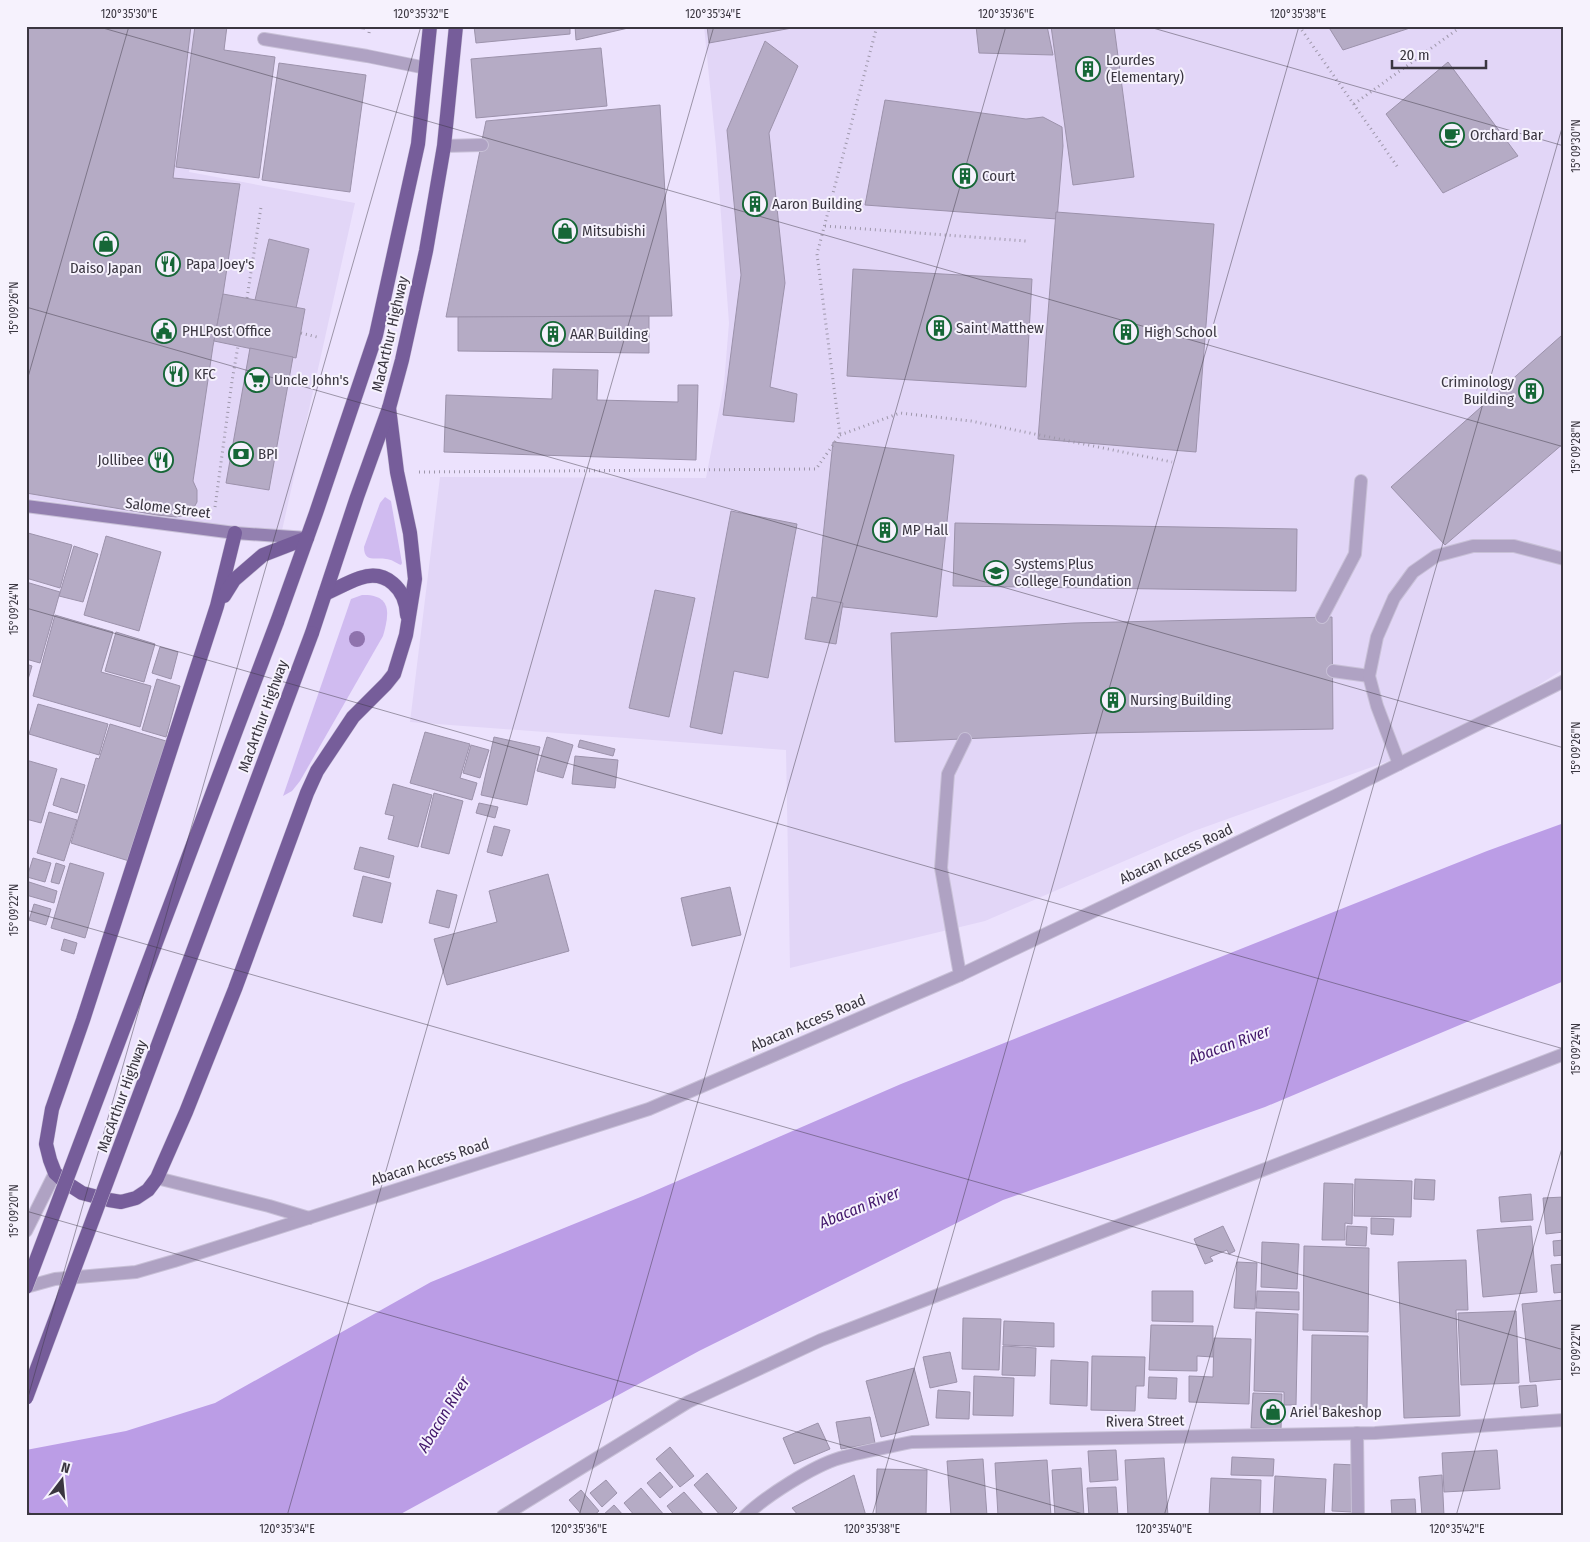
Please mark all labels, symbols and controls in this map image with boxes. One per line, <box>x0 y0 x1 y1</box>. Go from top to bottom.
text: 120°35'30"E <box>101 7 158 21</box>
text: 120°35'32"E <box>393 7 449 21</box>
text: 120°35'34"E <box>685 7 741 21</box>
text: 120°35'36"E <box>978 7 1034 21</box>
text: 120°35'38"E <box>1270 7 1326 21</box>
scale bar <box>1392 38 1486 70</box>
text: 20 m <box>1400 46 1430 64</box>
place label: Lourdes (Elementary) <box>1106 51 1184 86</box>
building icon: Lourdes (Elementary) <box>1075 56 1101 82</box>
text: 15°09'30"N <box>1569 119 1583 173</box>
cafe icon: Orchard Bar <box>1439 122 1465 148</box>
place label: Orchard Bar <box>1470 126 1544 144</box>
building icon: Court <box>952 163 978 189</box>
place label: Court <box>982 167 1015 185</box>
building icon: Aaron Building <box>742 191 768 217</box>
place label: Aaron Building <box>772 195 862 213</box>
shop icon: Mitsubishi <box>552 218 578 244</box>
place label: Mitsubishi <box>582 222 645 240</box>
shop icon: Daiso Japan <box>93 231 119 257</box>
restaurant icon: Papa Joey's <box>155 251 181 277</box>
place label: Papa Joey's <box>186 255 254 273</box>
place label: Daiso Japan <box>70 259 142 277</box>
street label: MacArthur Highway <box>368 274 412 394</box>
text: 15°09'26"N <box>7 282 21 334</box>
building icon: Saint Matthew <box>926 315 952 341</box>
public building icon: PHLPost Office <box>151 318 177 344</box>
place label: Saint Matthew <box>956 319 1044 337</box>
building icon: High School <box>1113 319 1139 345</box>
building icon: AAR Building <box>540 321 566 347</box>
place label: PHLPost Office <box>182 322 271 340</box>
place label: High School <box>1144 323 1217 341</box>
place label: AAR Building <box>570 325 648 343</box>
restaurant icon: KFC <box>163 361 189 387</box>
place label: KFC <box>194 365 216 383</box>
supermarket icon: Uncle John's <box>244 367 270 393</box>
place label: Uncle John's <box>274 371 349 389</box>
place label: Criminology Building <box>1441 373 1514 408</box>
building icon: Criminology Building <box>1518 378 1544 404</box>
text: 15°09'28"N <box>1569 420 1583 474</box>
bank icon: BPI <box>228 441 254 467</box>
place label: BPI <box>258 445 278 463</box>
restaurant icon: Jollibee <box>148 447 174 473</box>
place label: Jollibee <box>98 451 144 469</box>
street label: Salome Street <box>124 494 212 522</box>
building icon: MP Hall <box>872 517 898 543</box>
place label: MP Hall <box>902 521 948 539</box>
place label: Systems Plus College Foundation <box>1014 555 1132 590</box>
school or university icon: Systems Plus College Foundation <box>983 560 1009 586</box>
text: 15°09'24"N <box>7 583 21 635</box>
street label: MacArthur Highway <box>234 657 292 775</box>
building icon: Nursing Building <box>1100 687 1126 713</box>
place label: Nursing Building <box>1130 691 1231 709</box>
text: 15°09'26"N <box>1569 722 1583 774</box>
street label: Abacan Access Road <box>1116 820 1236 888</box>
text: 15°09'22"N <box>7 884 21 936</box>
street label: Abacan Access Road <box>748 991 868 1055</box>
water label: Abacan River <box>1185 1021 1273 1068</box>
text: 15°09'24"N <box>1569 1023 1583 1075</box>
street label: MacArthur Highway <box>93 1037 151 1155</box>
street label: Abacan Access Road <box>369 1134 491 1190</box>
water label: Abacan River <box>815 1183 902 1233</box>
text: 15°09'20"N <box>7 1184 21 1238</box>
text: 15°09'22"N <box>1569 1324 1583 1376</box>
water label: Abacan River <box>413 1373 474 1456</box>
shop icon: Ariel Bakeshop <box>1260 1399 1286 1425</box>
place label: Ariel Bakeshop <box>1290 1403 1382 1421</box>
street label: Rivera Street <box>1106 1411 1184 1431</box>
north arrow <box>38 1454 88 1504</box>
text: N <box>59 1459 72 1477</box>
text: 120°35'34"E <box>259 1522 315 1536</box>
text: 120°35'36"E <box>551 1522 607 1536</box>
text: 120°35'38"E <box>844 1522 900 1536</box>
text: 120°35'40"E <box>1136 1522 1193 1536</box>
text: 120°35'42"E <box>1429 1522 1485 1536</box>

